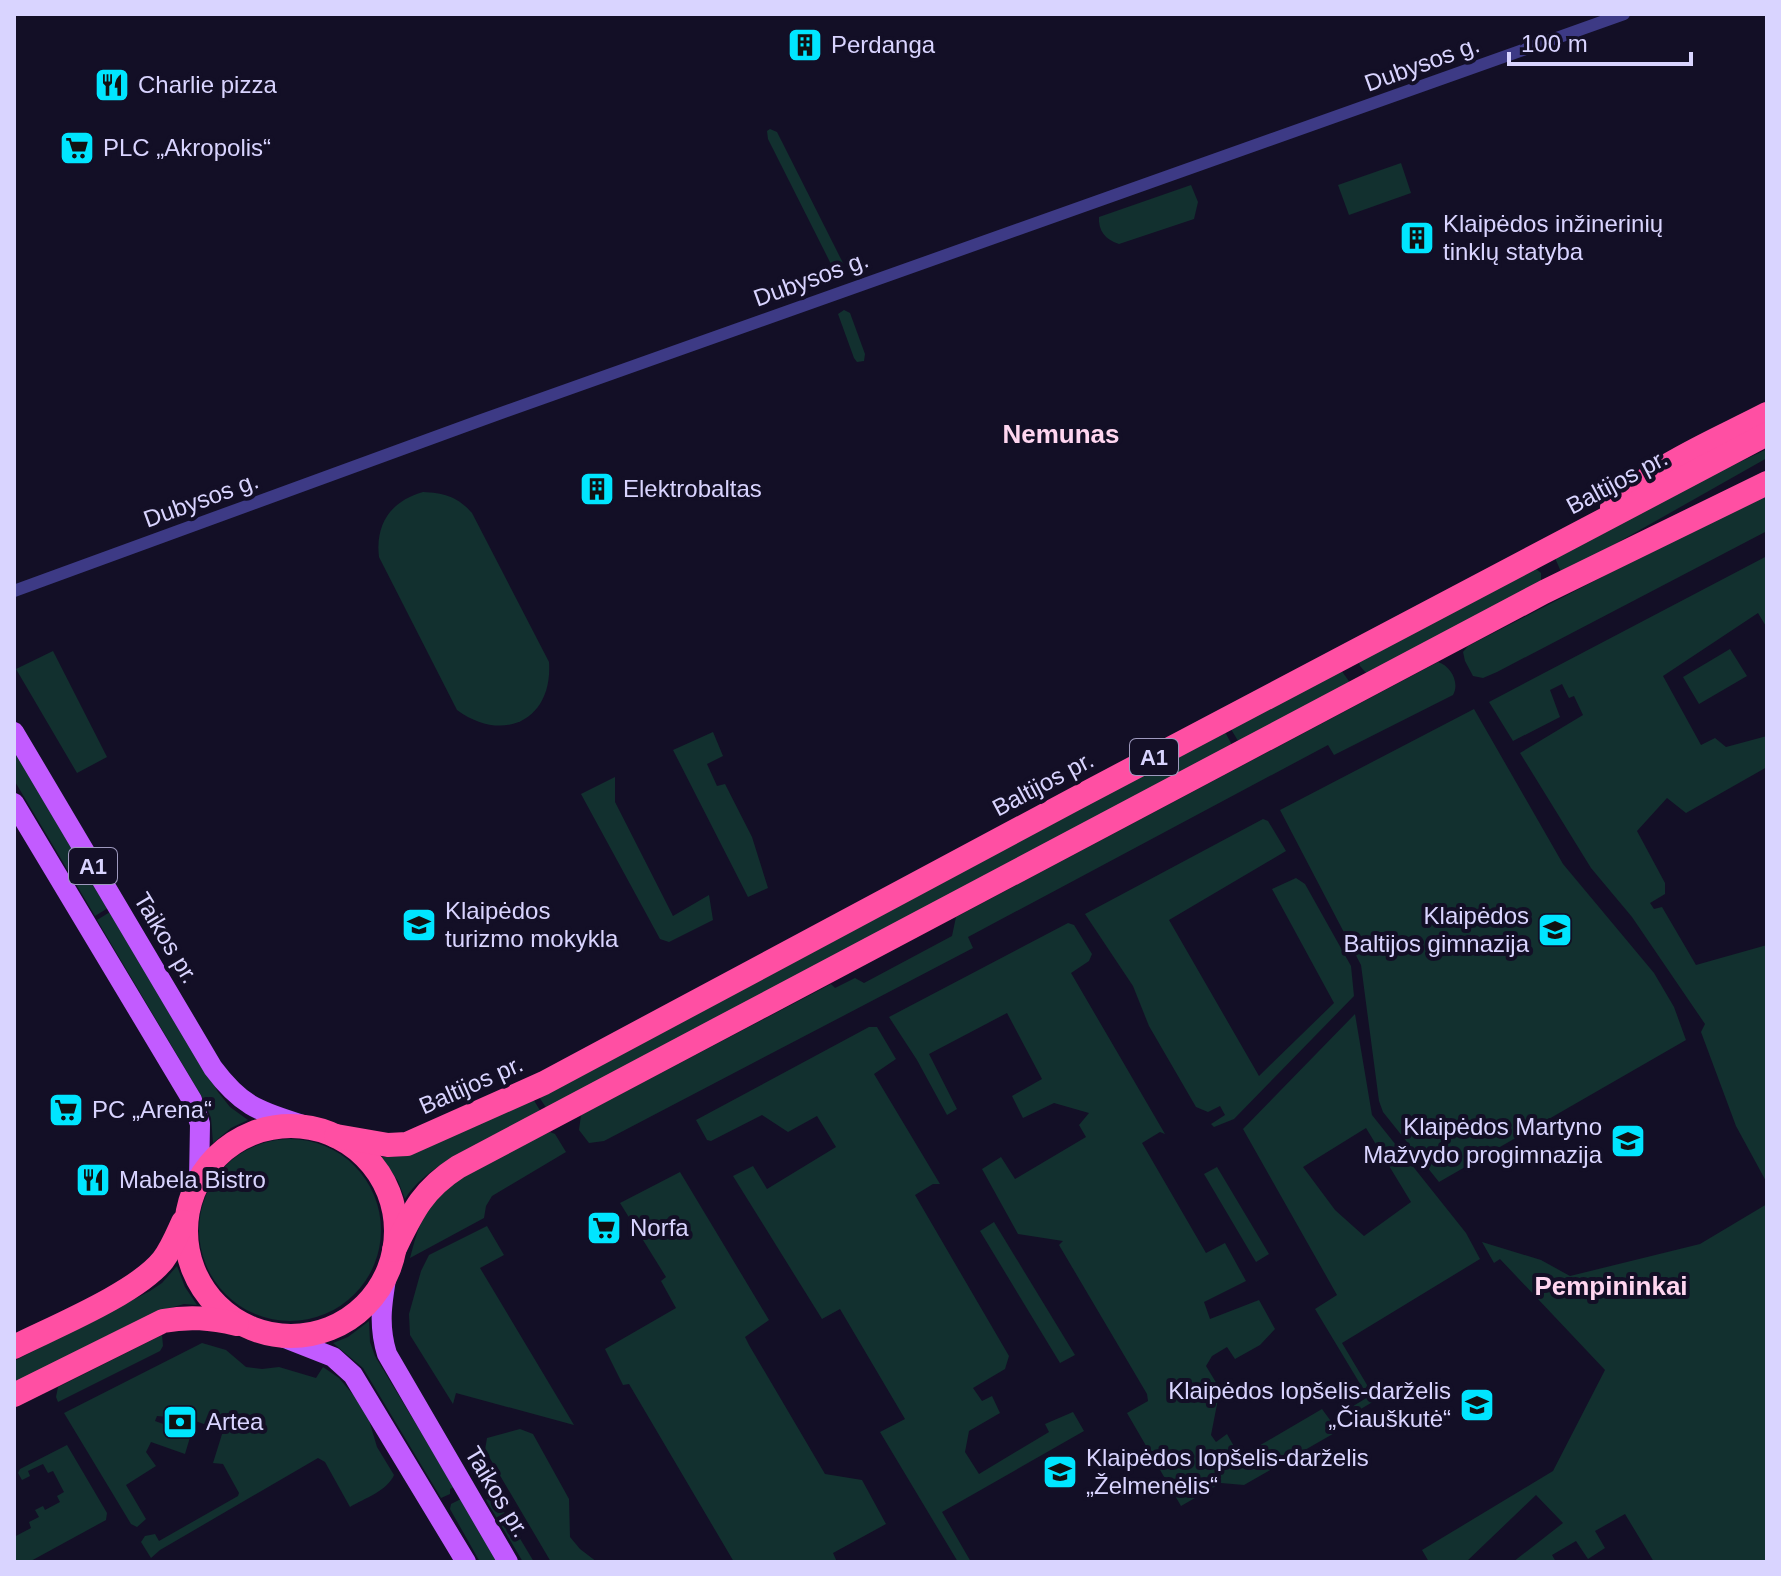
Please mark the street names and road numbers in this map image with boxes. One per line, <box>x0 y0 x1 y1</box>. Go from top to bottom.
street label: Dubysos g. <box>1361 30 1483 97</box>
street label: Dubysos g. <box>750 245 872 312</box>
street label: Baltijos pr. <box>1562 444 1672 519</box>
street label: Dubysos g. <box>140 466 262 533</box>
road number: A1 <box>1130 739 1178 775</box>
street label: Baltijos pr. <box>988 746 1098 821</box>
road number: A1 <box>69 848 117 884</box>
street label: Taikos pr. <box>129 887 204 988</box>
street label: Baltijos pr. <box>415 1050 527 1119</box>
street label: Taikos pr. <box>460 1441 535 1542</box>

